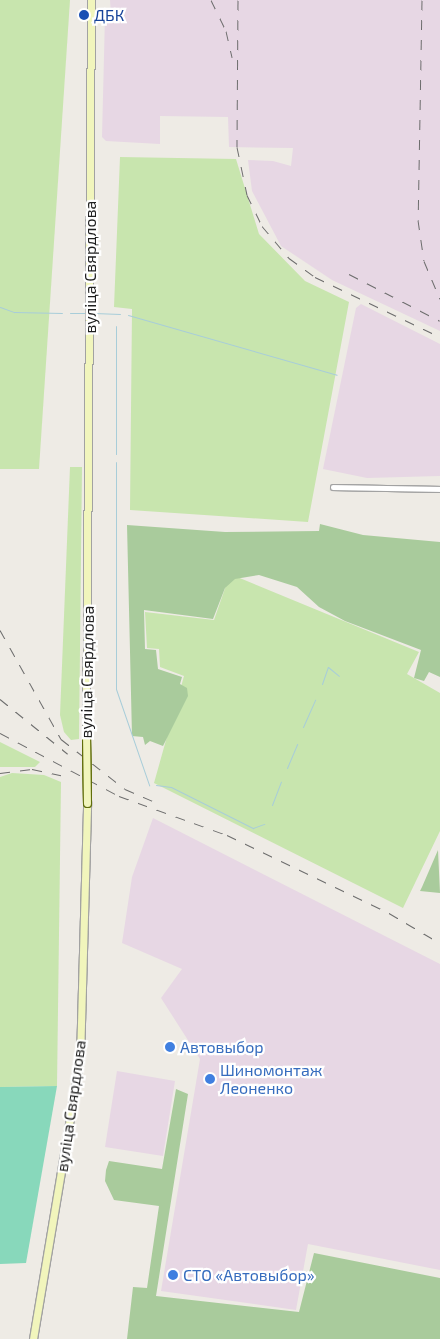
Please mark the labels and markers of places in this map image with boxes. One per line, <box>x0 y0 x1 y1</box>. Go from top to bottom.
place label: ДБК <box>94 5 124 25</box>
marker: ДБК <box>78 9 90 21</box>
place label: Автовыбор <box>180 1037 264 1057</box>
marker: Автовыбор <box>164 1041 176 1053</box>
place label: Шиномонтаж Леоненко <box>220 1060 322 1098</box>
marker: Шиномонтаж Леоненко <box>204 1073 216 1085</box>
place label: СТО «Автовыбор» <box>183 1265 315 1285</box>
marker: СТО «Автовыбор» <box>167 1269 179 1281</box>

